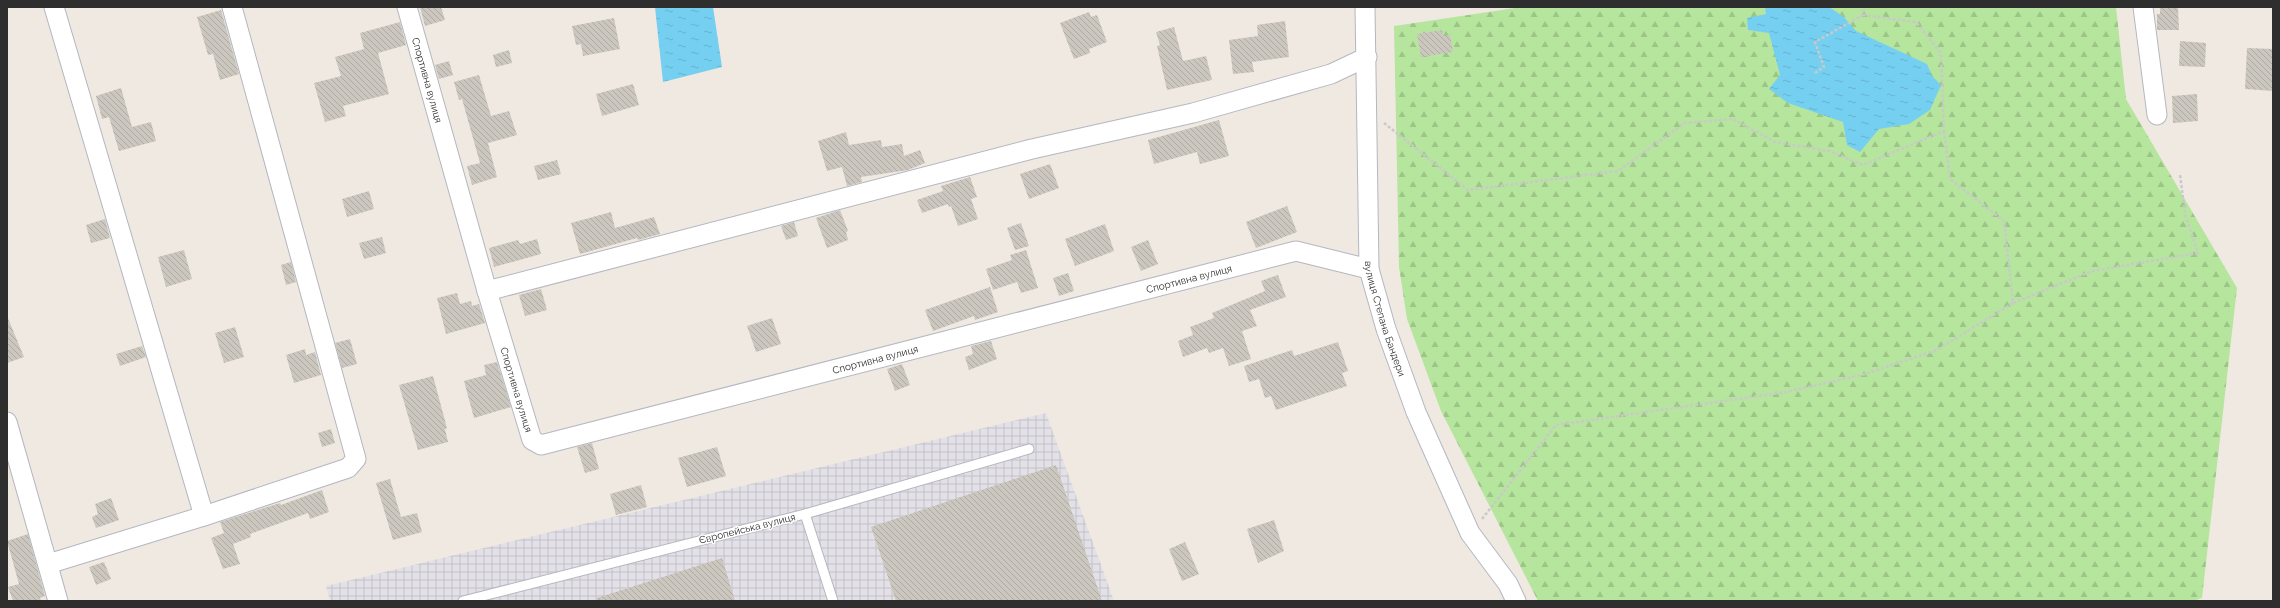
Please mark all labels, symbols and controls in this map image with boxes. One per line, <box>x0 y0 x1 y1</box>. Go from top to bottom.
street label: Спортивна вулиця <box>410 36 444 124</box>
street label: вулиця Степана Бандери <box>1363 261 1408 378</box>
street label: Спортивна вулиця <box>1145 263 1233 295</box>
street label: Спортивна вулиця <box>831 343 919 376</box>
street label: Спортивна вулиця <box>498 346 534 433</box>
street label: Європейська вулиця <box>698 511 796 546</box>

